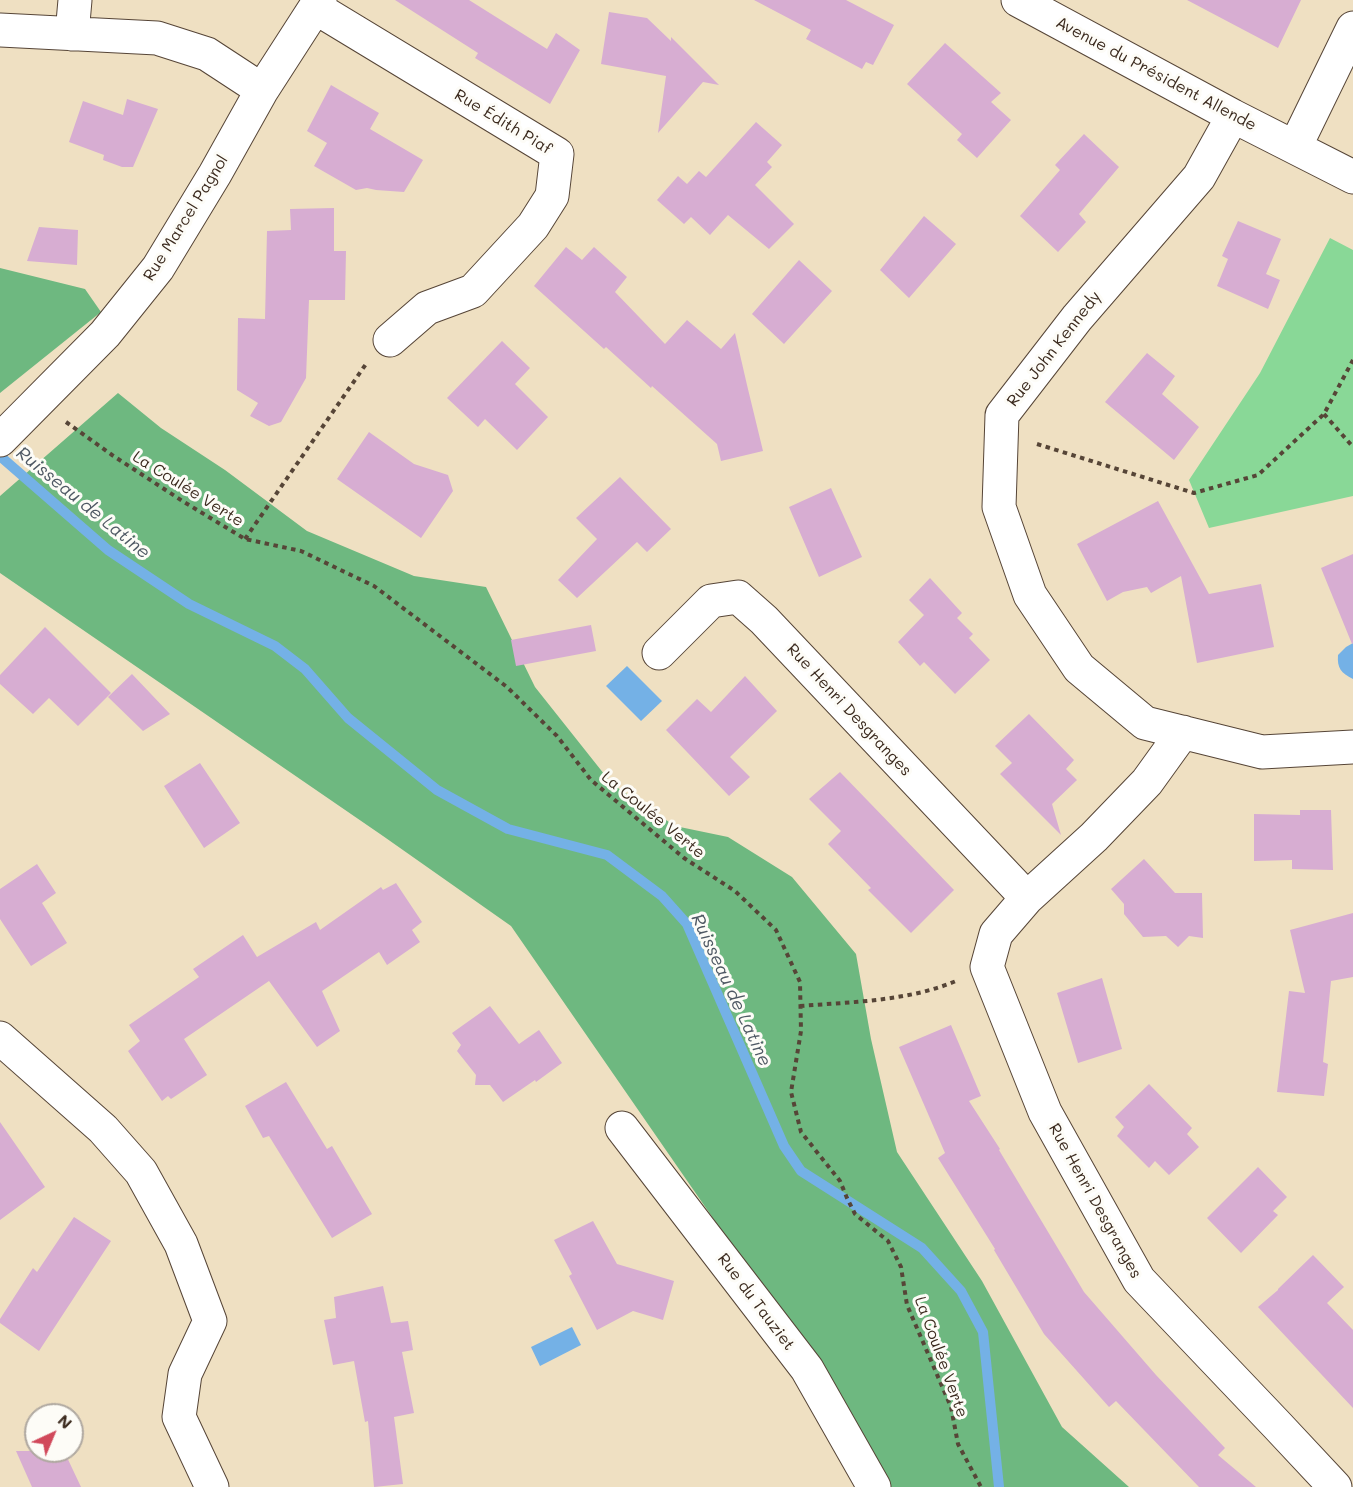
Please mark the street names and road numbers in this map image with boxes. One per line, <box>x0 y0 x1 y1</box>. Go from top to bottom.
street label: Avenue du Président Allende <box>1053 13 1259 135</box>
street label: Rue Édith Piaf <box>451 85 555 159</box>
street label: Rue Marcel Pagnol <box>140 152 232 284</box>
street label: Rue John Kennedy <box>1003 288 1105 410</box>
street label: La Coulée Verte <box>129 447 247 531</box>
street label: Rue Henri Desgranges <box>783 640 915 780</box>
street label: La Coulée Verte <box>598 767 708 863</box>
street label: Rue Henri Desgranges <box>1044 1120 1146 1282</box>
street label: Rue du Tauziet <box>713 1250 799 1354</box>
street label: La Coulée Verte <box>910 1294 972 1420</box>

